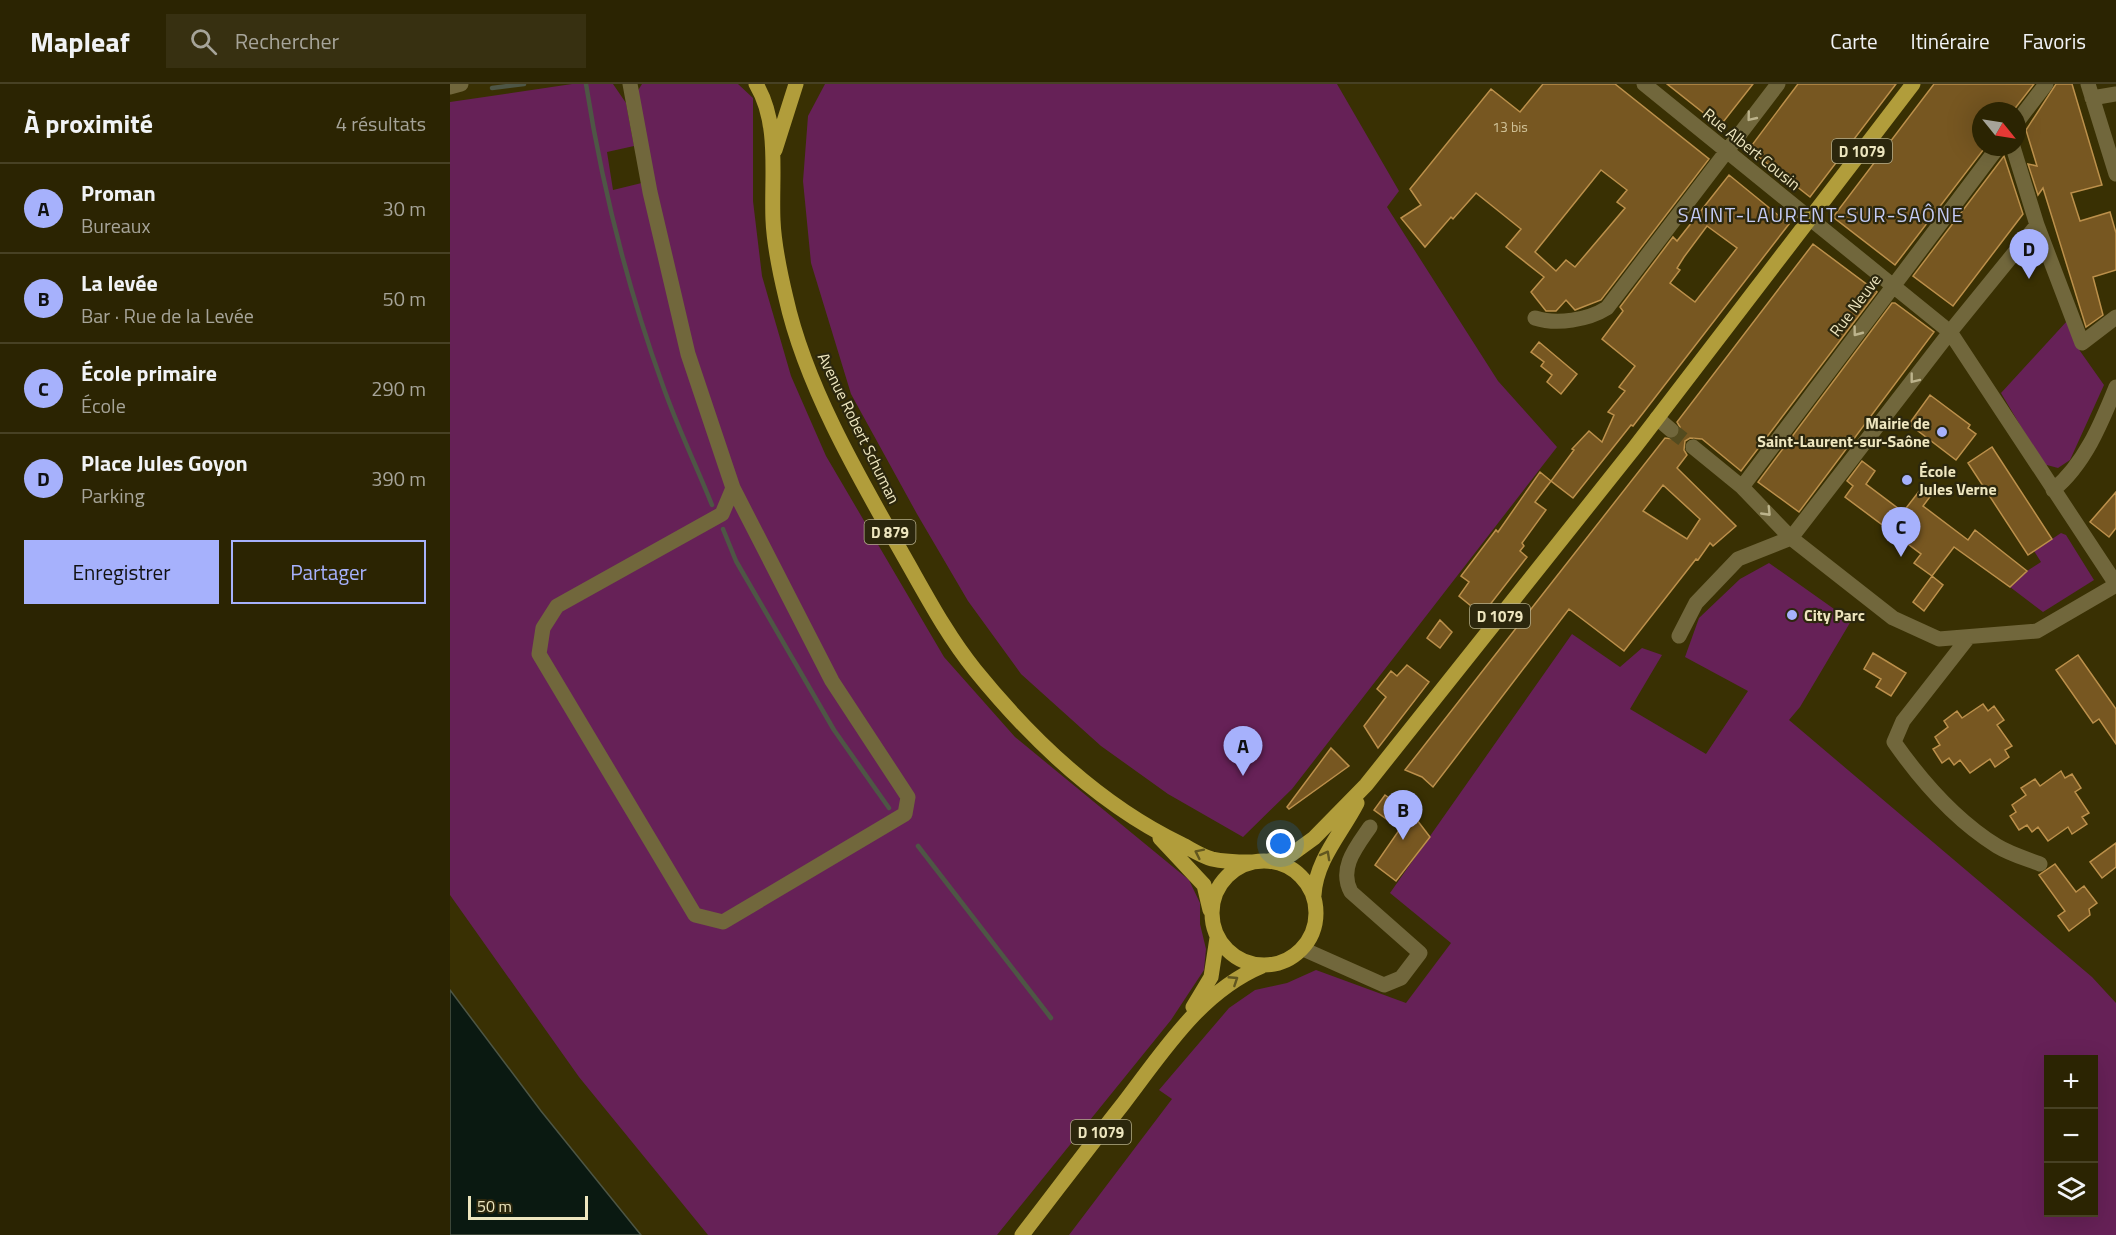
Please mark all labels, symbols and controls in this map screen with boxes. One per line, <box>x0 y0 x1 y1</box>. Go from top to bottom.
search box <box>166 14 586 68</box>
text: Mapleaf <box>30 20 130 63</box>
text: Rechercher <box>235 24 339 58</box>
icon: search <box>187 25 220 58</box>
text: Carte <box>1830 25 1878 57</box>
text: Itinéraire <box>1911 25 1990 57</box>
text: Favoris <box>2023 25 2086 57</box>
street label: Rue Albert Cousin <box>1698 102 1806 196</box>
north arrow <box>1972 102 2026 156</box>
text: À proximité <box>24 104 153 143</box>
text: 4 résultats <box>336 108 426 139</box>
one-way arrow <box>1748 110 1759 121</box>
house number: 13 bis <box>1492 116 1528 137</box>
road number: D 1079 <box>1832 139 1892 163</box>
text: Proman <box>81 176 156 210</box>
text: A <box>37 193 50 224</box>
text: 30 m <box>382 193 426 224</box>
district label: SAINT-LAURENT-SUR-SAÔNE <box>1678 199 1964 230</box>
text: Bureaux <box>81 210 150 241</box>
pin: D <box>2010 230 2048 279</box>
text: La levée <box>81 266 158 300</box>
street label: Rue Neuve <box>1823 269 1887 341</box>
text: B <box>37 283 50 314</box>
text: 50 m <box>382 283 426 314</box>
text: Bar · Rue de la Levée <box>81 300 254 331</box>
one-way arrow <box>1853 326 1864 337</box>
street label: Avenue Robert Schuman <box>812 348 906 508</box>
text: École primaire <box>81 356 217 390</box>
one-way arrow <box>1911 372 1922 383</box>
text: C <box>38 373 49 404</box>
text: 290 m <box>371 373 426 404</box>
text: École <box>81 390 126 421</box>
place label: Mairie de Saint-Laurent-sur-Saône <box>1757 411 1930 453</box>
marker: Mairie de Saint-Laurent-sur-Saône <box>1935 425 1949 439</box>
text: Place Jules Goyon <box>81 446 248 480</box>
place label: École Jules Verne <box>1919 459 1997 501</box>
text: D <box>37 463 50 494</box>
text: 390 m <box>371 463 426 494</box>
marker: École Jules Verne <box>1900 473 1914 487</box>
text: Parking <box>81 480 145 511</box>
one-way arrow <box>1759 505 1770 516</box>
pin: C <box>1882 508 1920 557</box>
road number: D 879 <box>864 520 916 544</box>
button: Enregistrer <box>24 540 219 604</box>
button: Partager <box>231 540 426 604</box>
place label: City Parc <box>1804 603 1865 627</box>
road number: D 1079 <box>1470 604 1530 628</box>
marker: City Parc <box>1785 608 1799 622</box>
pin: A <box>1224 726 1262 776</box>
pin: B <box>1384 790 1422 840</box>
your location <box>1266 829 1295 858</box>
one-way arrow <box>1195 849 1206 861</box>
one-way arrow <box>1319 851 1330 861</box>
one-way arrow <box>1228 975 1238 987</box>
map controls <box>2044 1055 2098 1217</box>
button: + <box>2044 1055 2098 1109</box>
button: − <box>2044 1109 2098 1163</box>
road number: D 1079 <box>1071 1120 1131 1144</box>
button: layers <box>2044 1163 2098 1217</box>
scale bar <box>468 1193 588 1220</box>
text: 50 m <box>477 1194 512 1218</box>

